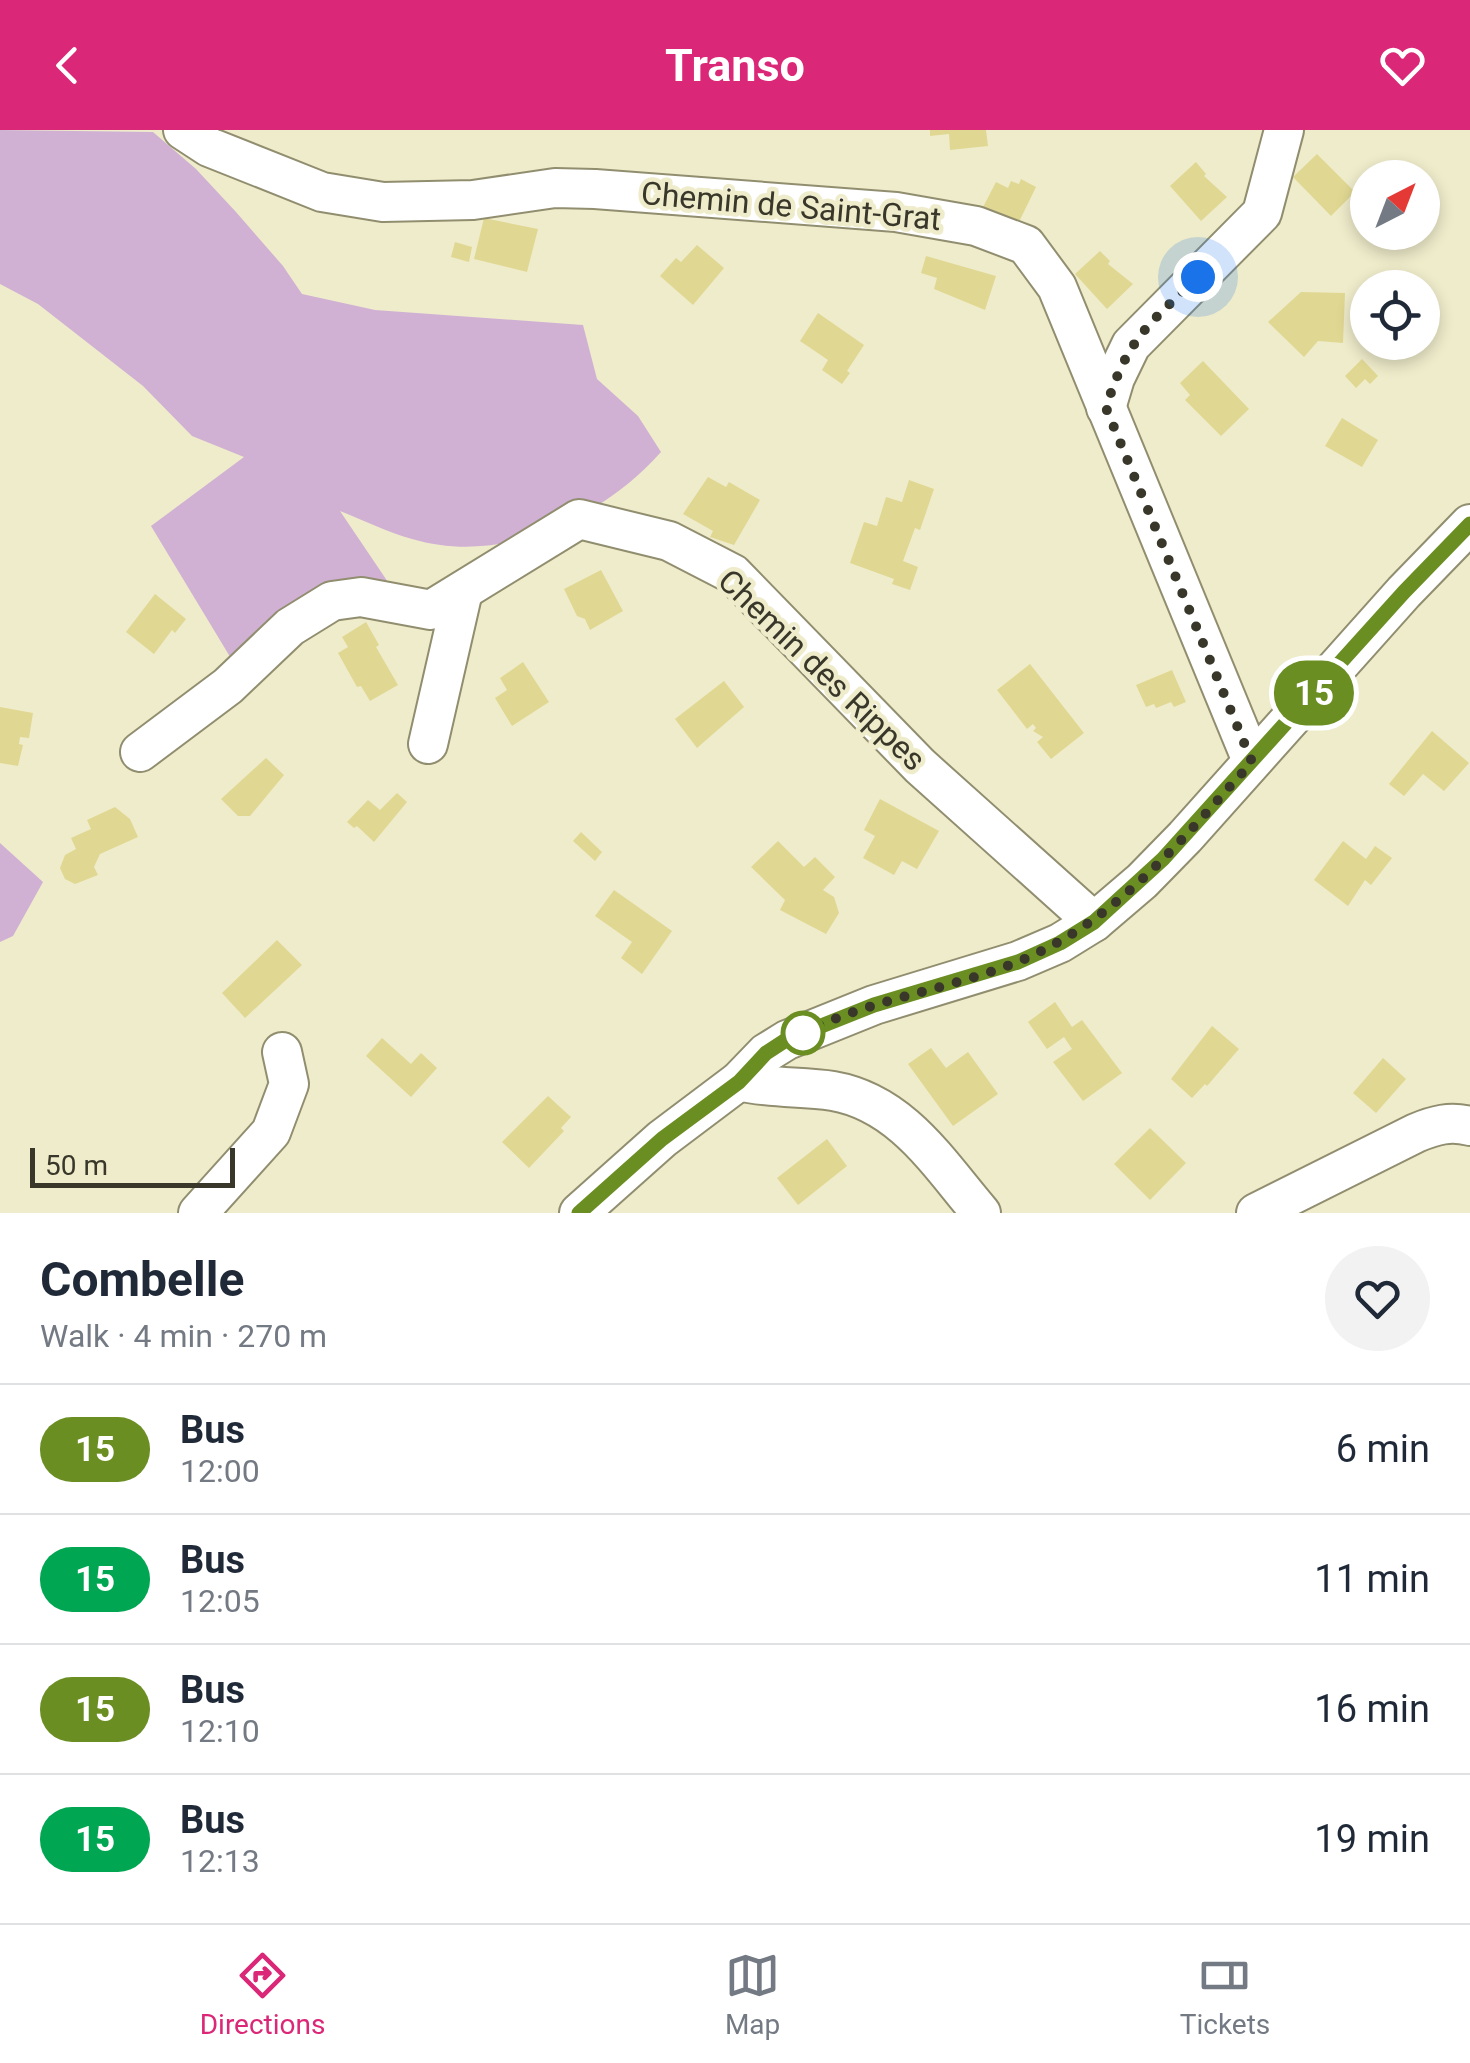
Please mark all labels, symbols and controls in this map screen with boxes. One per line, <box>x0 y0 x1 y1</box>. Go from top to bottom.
icon: back <box>40 38 95 93</box>
icon: heart <box>1375 38 1430 93</box>
text: Transo <box>665 39 805 92</box>
north arrow <box>1350 160 1440 250</box>
map controls <box>1350 160 1440 360</box>
street label: Chemin de Saint-Grat <box>639 174 943 238</box>
your location <box>1173 252 1223 302</box>
button: locate <box>1350 270 1440 360</box>
street label: Chemin des Rippes <box>711 561 933 779</box>
line badge: 15 <box>1269 660 1359 726</box>
text: 15 <box>1294 673 1334 714</box>
unlabelled marker <box>782 1012 824 1054</box>
scale bar <box>30 1143 235 1188</box>
text: 50 m <box>45 1149 108 1182</box>
button: heart <box>1325 1246 1430 1351</box>
text: Combelle <box>40 1251 244 1308</box>
text: Walk · 4 min · 270 m <box>40 1317 327 1355</box>
text: Bus <box>180 1408 245 1452</box>
text: 6 min <box>1336 1427 1430 1471</box>
text: 15 <box>75 1429 115 1470</box>
text: 12:00 <box>180 1452 260 1490</box>
text: Bus <box>180 1538 245 1582</box>
text: 11 min <box>1314 1557 1430 1601</box>
text: 15 <box>75 1559 115 1600</box>
text: 12:05 <box>180 1582 260 1620</box>
text: Bus <box>180 1668 245 1712</box>
text: 16 min <box>1314 1687 1430 1731</box>
text: 15 <box>75 1689 115 1730</box>
text: 12:10 <box>180 1712 260 1750</box>
text: Bus <box>180 1798 245 1842</box>
text: 19 min <box>1314 1817 1430 1861</box>
text: 15 <box>75 1819 115 1860</box>
text: 12:13 <box>180 1842 260 1880</box>
tab: Directions <box>200 1948 325 2041</box>
tab: Map <box>725 1948 780 2041</box>
tab: Tickets <box>1180 1948 1270 2041</box>

